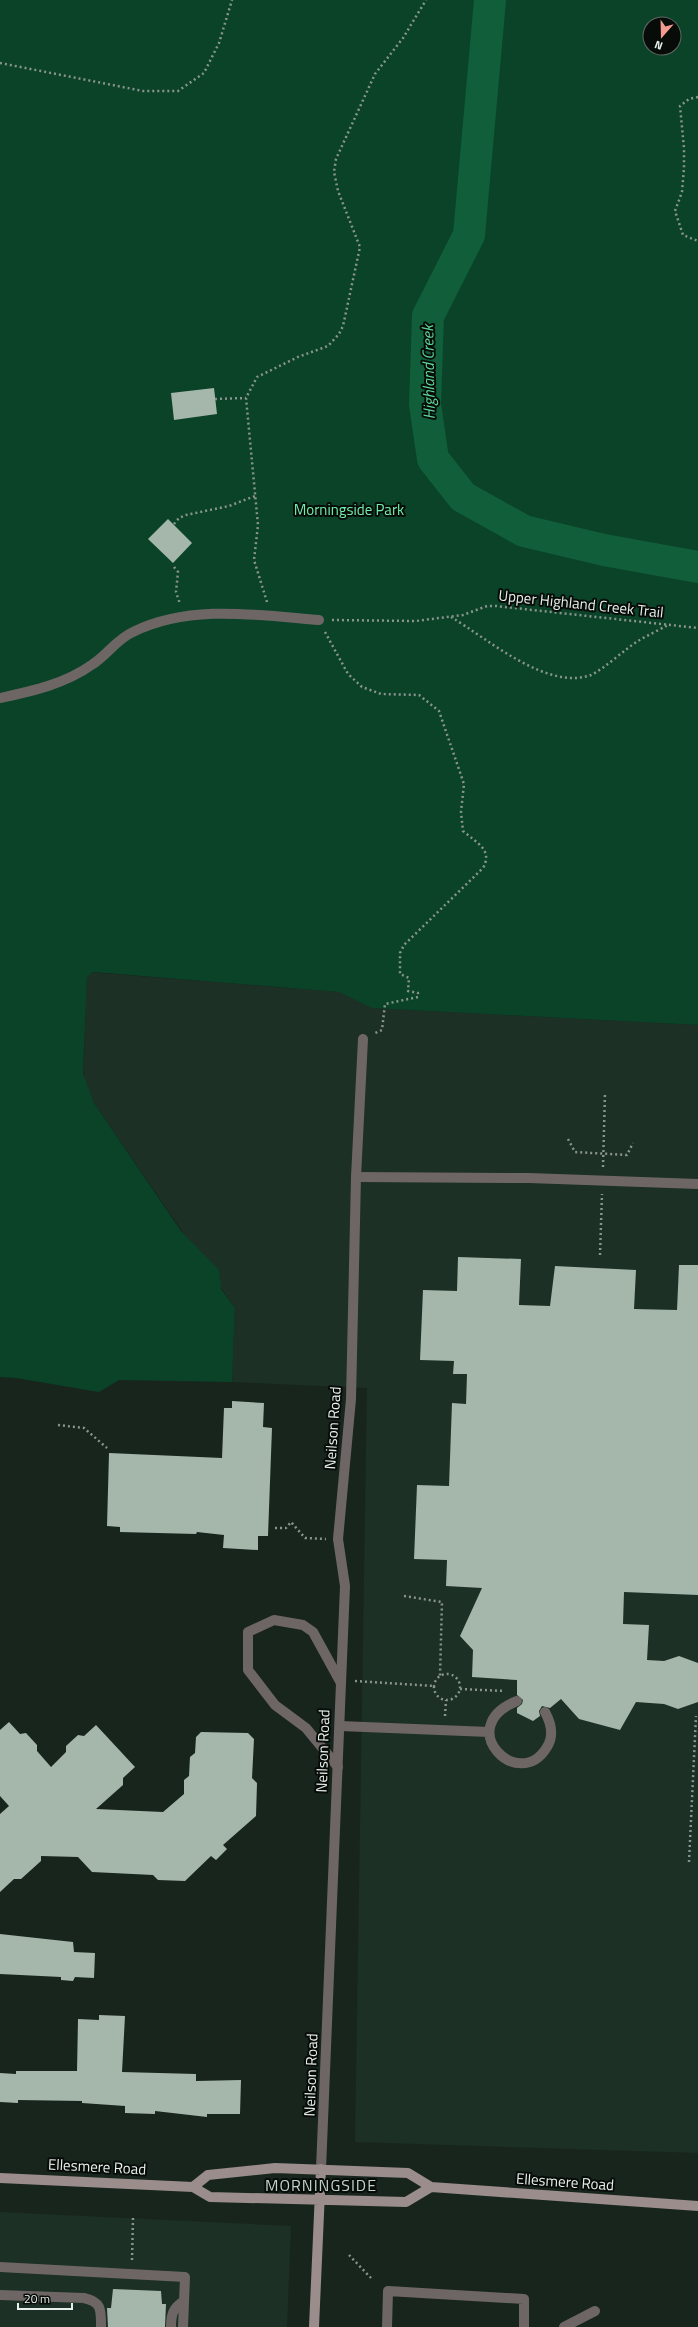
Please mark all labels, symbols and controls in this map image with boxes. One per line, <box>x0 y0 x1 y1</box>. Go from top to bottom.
north arrow <box>642 16 682 56</box>
text: N <box>652 37 665 54</box>
water label: Highland Creek <box>415 323 441 419</box>
park label: Morningside Park <box>294 498 404 521</box>
street label: Upper Highland Creek Trail <box>497 583 665 624</box>
street label: Neilson Road <box>318 1386 347 1470</box>
street label: Neilson Road <box>310 1709 335 1793</box>
street label: Neilson Road <box>298 2033 323 2117</box>
street label: Ellesmere Road <box>47 2152 147 2181</box>
street label: Ellesmere Road <box>515 2167 615 2196</box>
district label: MORNINGSIDE <box>265 2173 377 2197</box>
scale bar <box>18 2285 72 2311</box>
text: 20 m <box>24 2289 50 2308</box>

